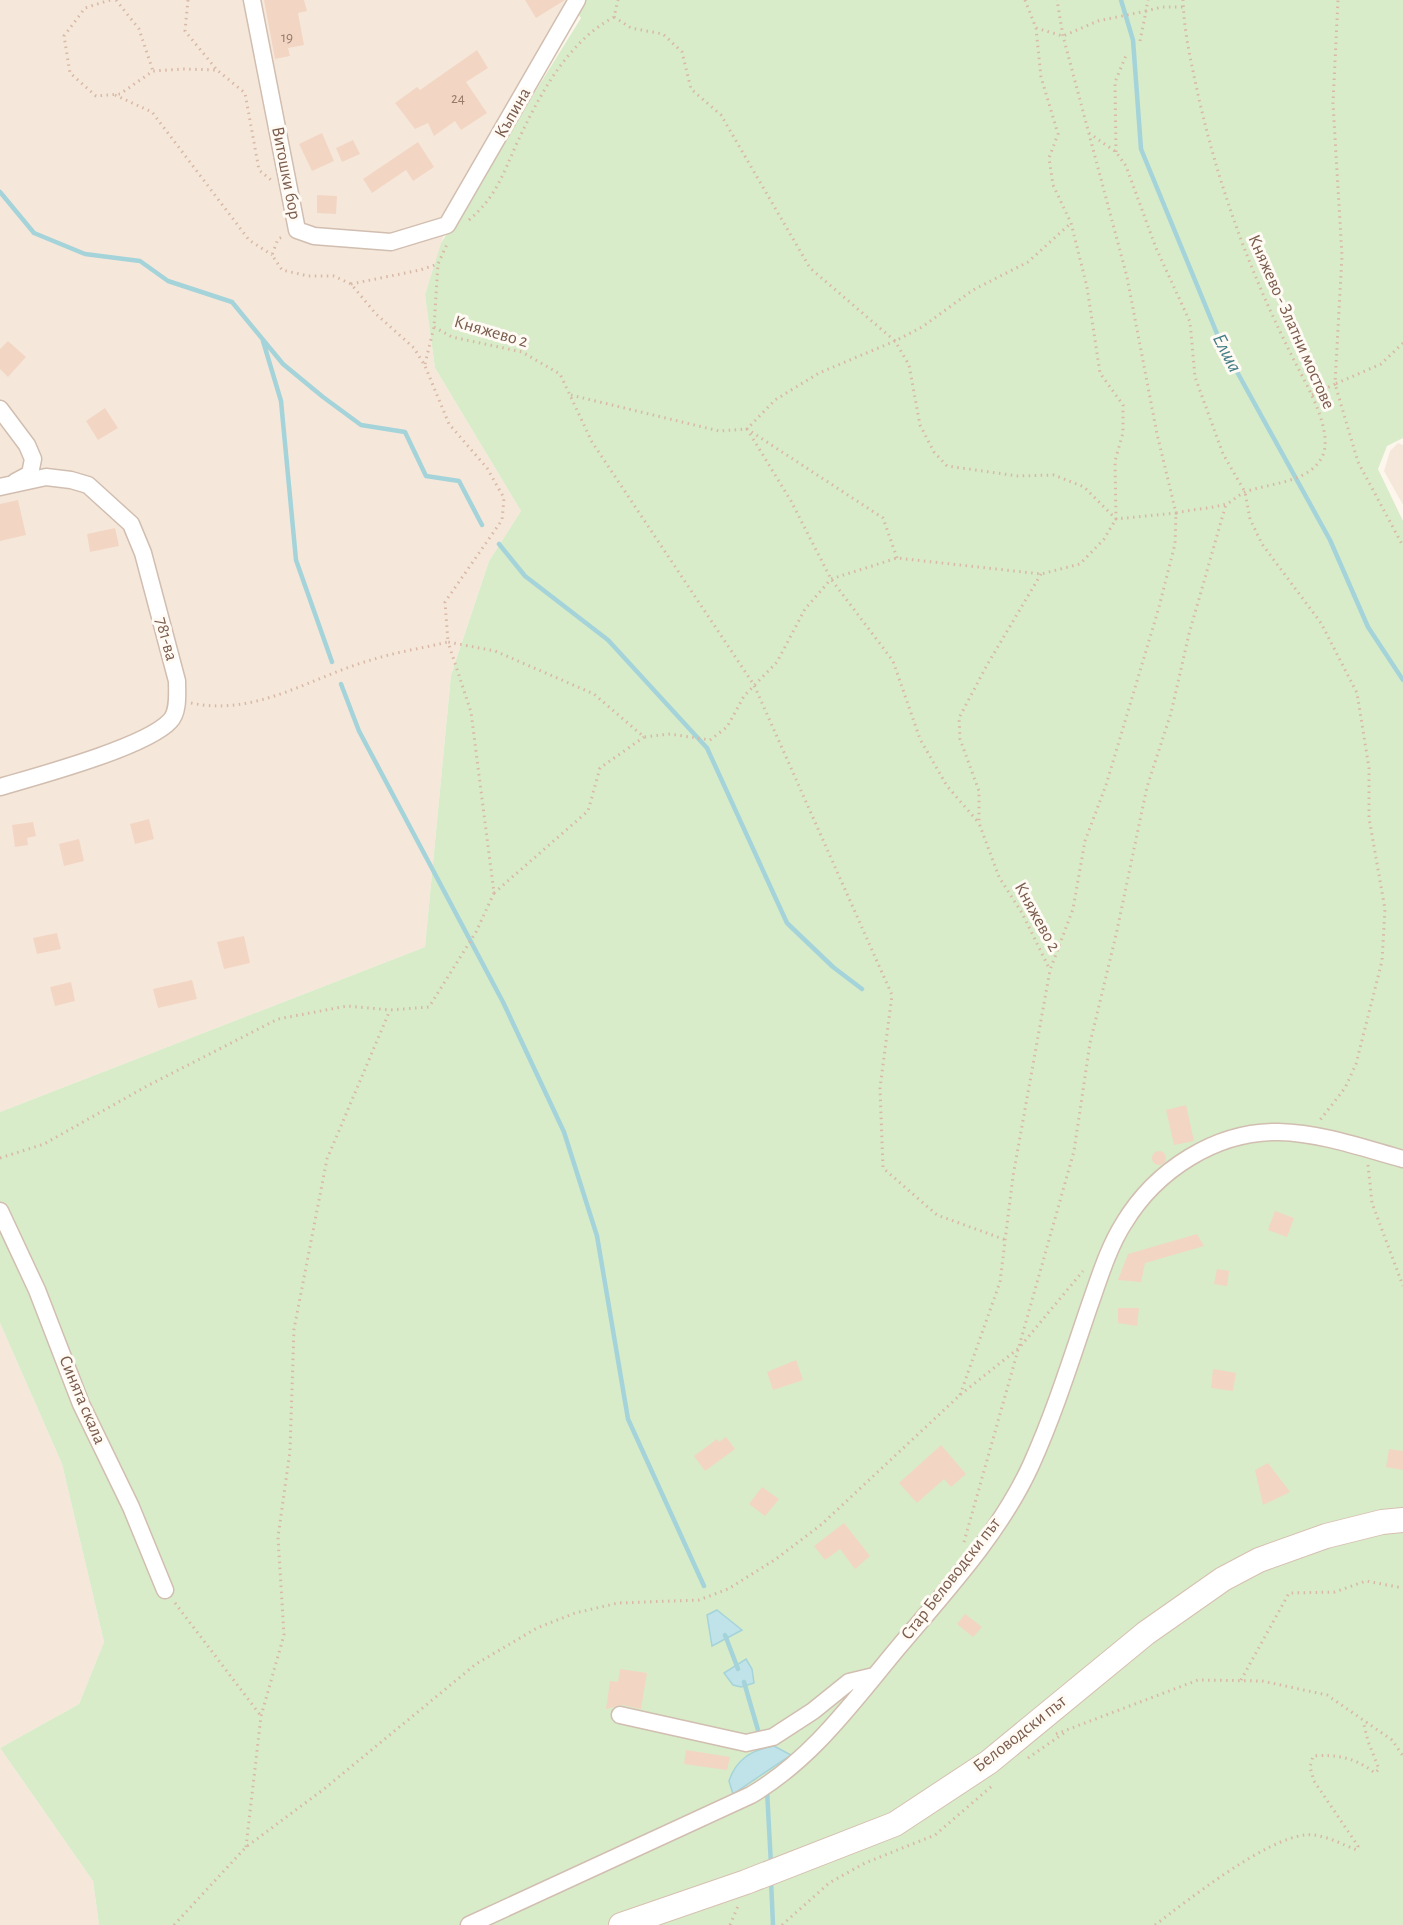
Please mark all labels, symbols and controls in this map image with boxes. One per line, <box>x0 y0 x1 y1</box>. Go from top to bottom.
house number: 19 <box>281 30 293 45</box>
street label: Къпина <box>492 85 534 141</box>
house number: 24 <box>451 91 465 106</box>
street label: Витошки бор <box>268 125 305 221</box>
street label: Княжево - Златни мостове <box>1244 232 1338 412</box>
street label: Княжево 2 <box>452 313 530 351</box>
water label: Елша <box>1209 330 1245 376</box>
street label: 781-ва <box>152 615 180 663</box>
street label: Княжево 2 <box>1011 879 1063 955</box>
street label: Синята скала <box>55 1353 109 1447</box>
street label: Стар Беловодски път <box>898 1514 1004 1643</box>
street label: Беловодски път <box>970 1692 1070 1776</box>

